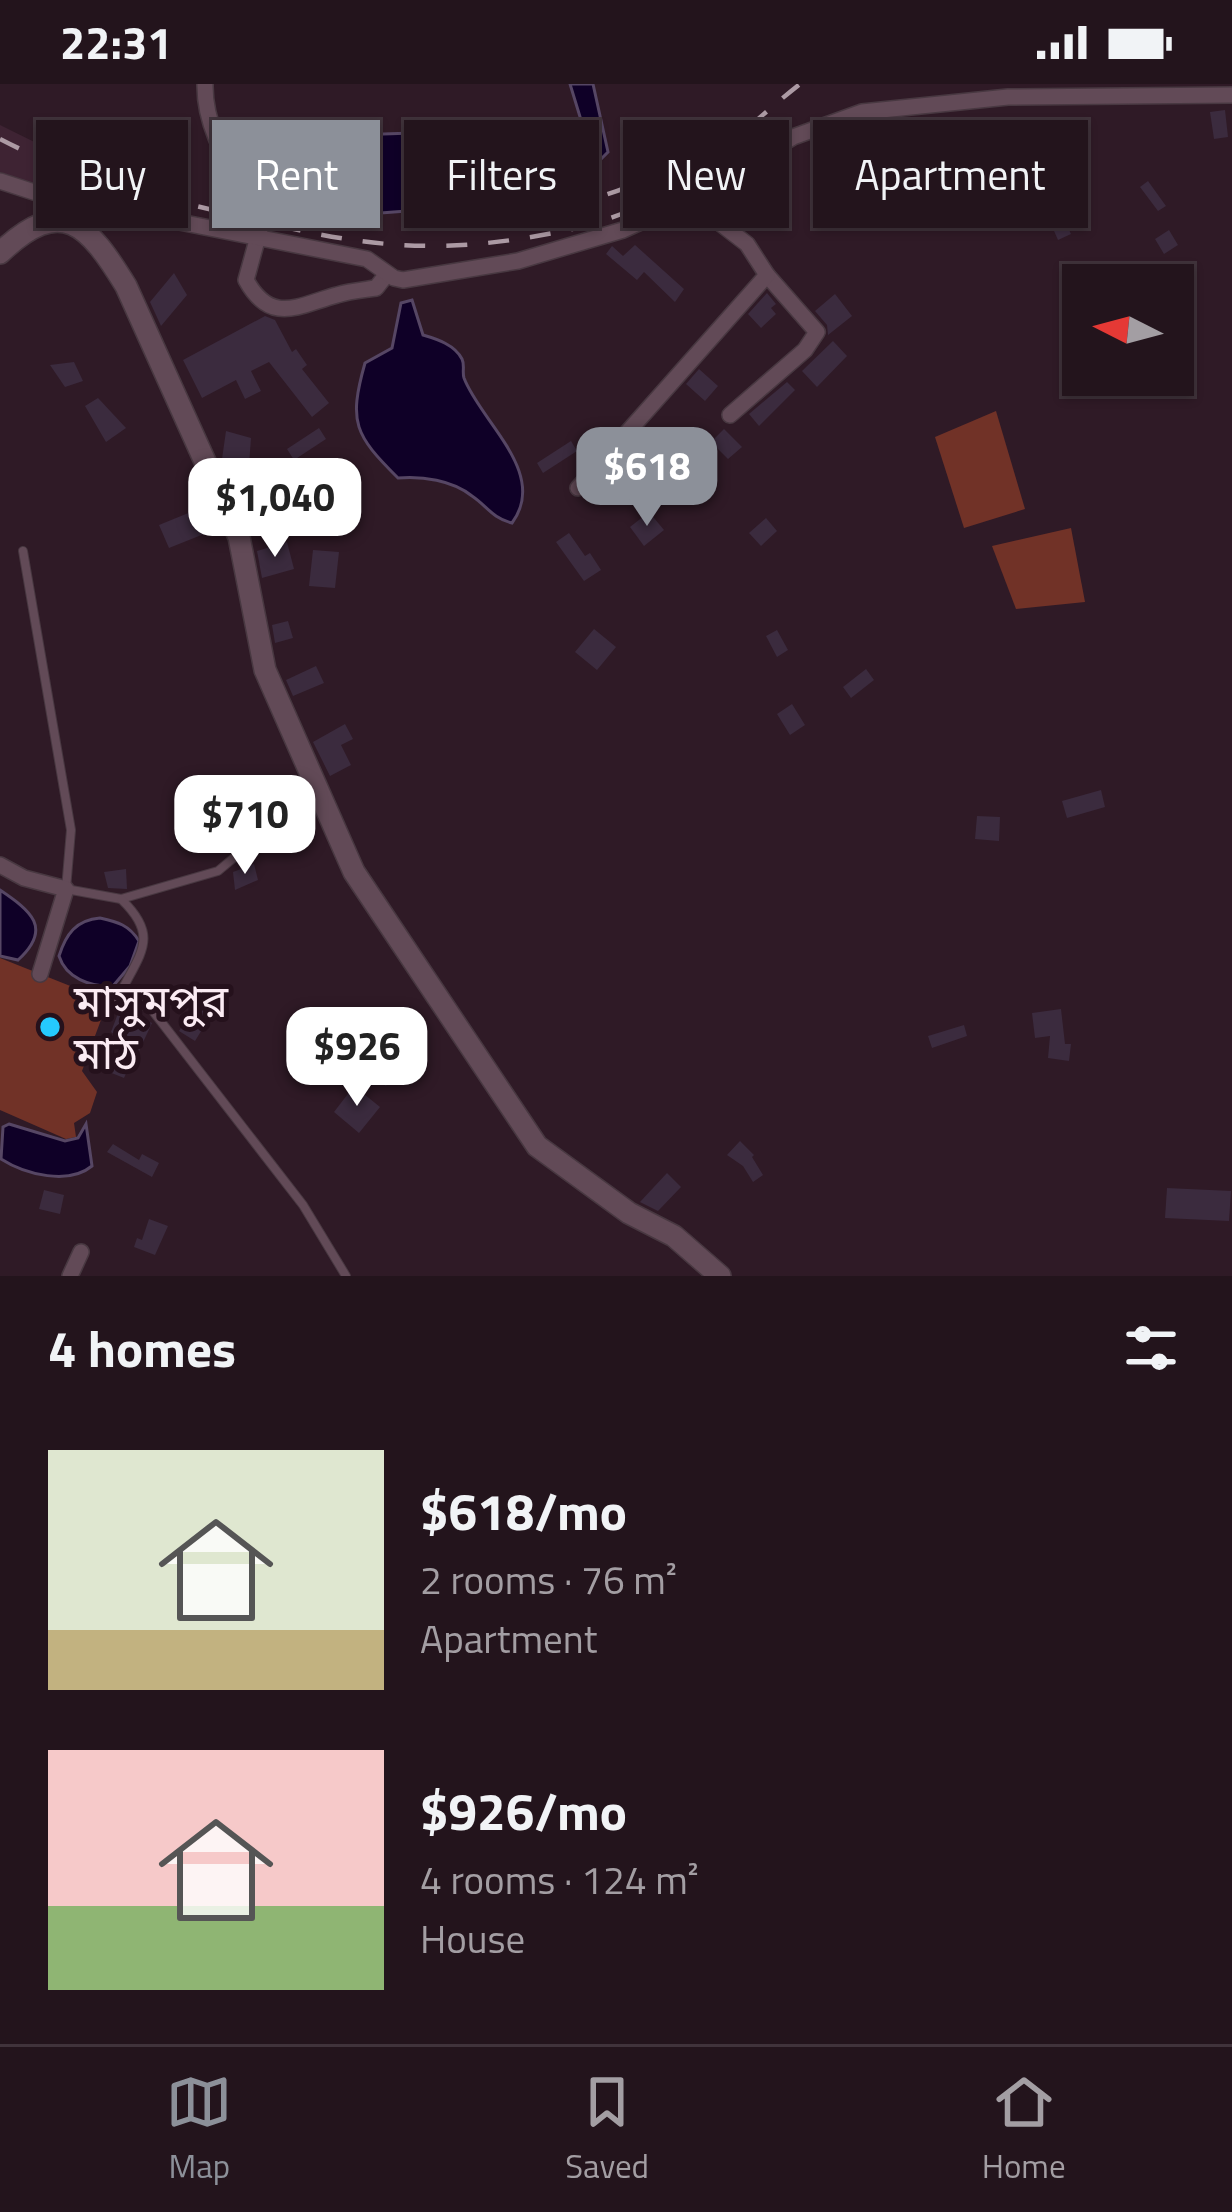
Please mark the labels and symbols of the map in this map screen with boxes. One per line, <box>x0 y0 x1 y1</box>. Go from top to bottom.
north arrow <box>1062 264 1194 396</box>
pin: $618 <box>576 427 718 529</box>
pin: $1,040 <box>177 458 373 560</box>
pin: $710 <box>174 775 316 877</box>
place label: মাসুমপুর মাঠ <box>73 966 229 1086</box>
pin: $926 <box>286 1007 428 1109</box>
marker: মাসুমপুর মাঠ <box>37 1014 63 1040</box>

